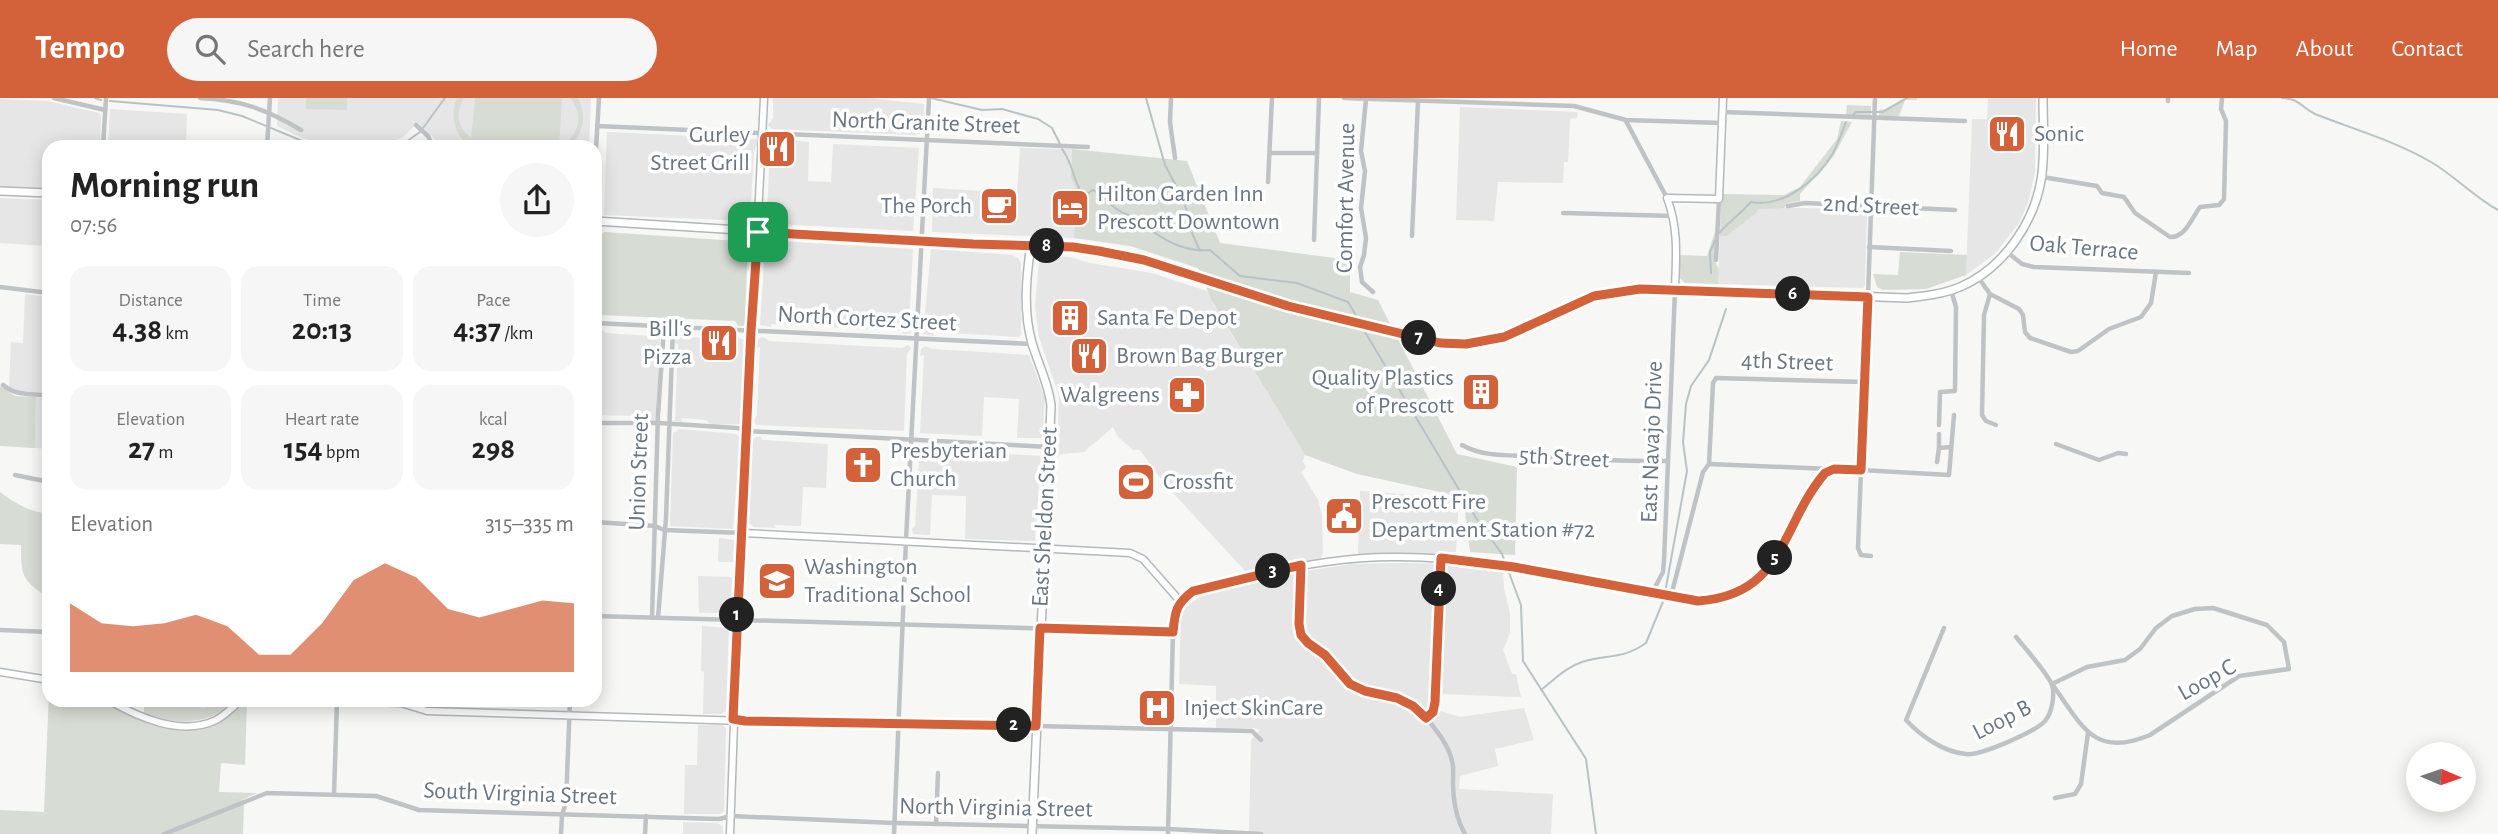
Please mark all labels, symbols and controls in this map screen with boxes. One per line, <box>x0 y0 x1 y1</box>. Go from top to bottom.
search box <box>167 18 657 81</box>
icon: search <box>191 30 229 68</box>
text: Tempo <box>35 32 125 65</box>
text: Search here <box>247 36 365 62</box>
text: Home <box>2120 37 2178 61</box>
text: Map <box>2216 37 2258 61</box>
text: About <box>2296 37 2353 61</box>
text: Contact <box>2391 37 2463 61</box>
street label: North Granite Street <box>831 108 1021 138</box>
restaurant icon: Sonic <box>1986 113 2028 155</box>
place label: Sonic <box>2034 122 2084 146</box>
place label: Gurley Street Grill <box>650 123 750 175</box>
street label: Comfort Avenue <box>1333 123 1359 273</box>
restaurant icon: Gurley Street Grill <box>756 128 798 170</box>
button: share <box>500 163 574 237</box>
text: Morning run <box>70 167 259 205</box>
place label: Hilton Garden Inn Prescott Downtown <box>1097 182 1280 234</box>
cafe icon: The Porch <box>978 185 1020 227</box>
hotel icon: Hilton Garden Inn Prescott Downtown <box>1049 187 1091 229</box>
street label: 2nd Street <box>1822 191 1920 221</box>
place label: The Porch <box>881 194 972 218</box>
pin <box>728 202 788 262</box>
icon: arrive <box>739 213 777 251</box>
text: 07:56 <box>70 214 117 237</box>
pin: 8 <box>1030 228 1064 264</box>
street label: Oak Terrace <box>2029 231 2139 265</box>
text: 8 <box>1042 236 1051 255</box>
pin: 6 <box>1776 276 1811 312</box>
text: 6 <box>1788 284 1797 303</box>
text: Distance <box>118 291 183 310</box>
text: Time <box>303 291 341 310</box>
text: Pace <box>476 291 510 310</box>
building icon: Santa Fe Depot <box>1049 297 1091 339</box>
street label: North Cortez Street <box>777 302 958 336</box>
place label: Santa Fe Depot <box>1097 306 1237 330</box>
text: 4.38 <box>112 315 162 345</box>
text: 20:13 <box>292 315 352 345</box>
text: 4:37 <box>453 315 501 345</box>
place label: Bill's Pizza <box>643 317 692 369</box>
pin: 7 <box>1402 320 1436 356</box>
restaurant icon: Bill's Pizza <box>698 322 740 364</box>
text: km <box>162 324 189 343</box>
text: /km <box>501 324 533 343</box>
text: 7 <box>1414 328 1423 347</box>
restaurant icon: Brown Bag Burger <box>1068 335 1110 377</box>
place label: Brown Bag Burger <box>1116 344 1283 368</box>
street label: 4th Street <box>1741 348 1834 376</box>
street label: East Navajo Drive <box>1637 361 1667 523</box>
place label: Quality Plastics of Prescott <box>1312 366 1454 418</box>
building icon: Quality Plastics of Prescott <box>1460 371 1502 413</box>
pharmacy icon: Walgreens <box>1166 374 1208 416</box>
place label: Walgreens <box>1060 383 1160 407</box>
text: Elevation <box>116 410 185 429</box>
text: Heart rate <box>285 410 359 429</box>
text: kcal <box>479 410 508 429</box>
street label: Union Street <box>625 413 653 531</box>
street label: East Sheldon Street <box>1028 426 1062 608</box>
text: 27 <box>128 434 155 464</box>
text: 154 <box>284 434 323 464</box>
text: 298 <box>472 434 515 464</box>
place label: Presbyterian Church <box>890 439 1007 491</box>
text: m <box>155 443 173 462</box>
text: bpm <box>323 443 360 462</box>
church icon: Presbyterian Church <box>842 444 884 486</box>
street label: 5th Street <box>1518 444 1610 472</box>
sports icon: Crossfit <box>1115 461 1157 503</box>
place label: Crossfit <box>1163 470 1234 494</box>
place label: Prescott Fire Department Station #72 <box>1371 490 1595 542</box>
public building icon: Prescott Fire Department Station #72 <box>1323 495 1365 537</box>
text: Elevation <box>70 513 153 536</box>
text: 315–335 m <box>485 513 574 536</box>
pin: 5 <box>1758 540 1792 575</box>
text: 5 <box>1770 548 1779 567</box>
pin: 3 <box>1256 554 1290 588</box>
place label: Washington Traditional School <box>804 555 971 607</box>
school or university icon: Washington Traditional School <box>756 560 798 602</box>
text: 3 <box>1268 561 1277 580</box>
pin: 4 <box>1422 572 1456 606</box>
text: 4 <box>1434 579 1443 598</box>
pin: 1 <box>720 598 754 632</box>
text: 1 <box>733 605 740 624</box>
street label: Loop C <box>2174 655 2240 705</box>
hospital icon: Inject SkinCare <box>1136 687 1178 729</box>
street label: Loop B <box>1969 695 2035 745</box>
place label: Inject SkinCare <box>1184 696 1323 720</box>
pin: 2 <box>996 708 1032 742</box>
text: 2 <box>1009 715 1018 734</box>
north arrow <box>2406 742 2476 812</box>
map controls <box>2406 742 2476 812</box>
street label: South Virginia Street <box>423 779 617 809</box>
street label: North Virginia Street <box>899 794 1093 822</box>

